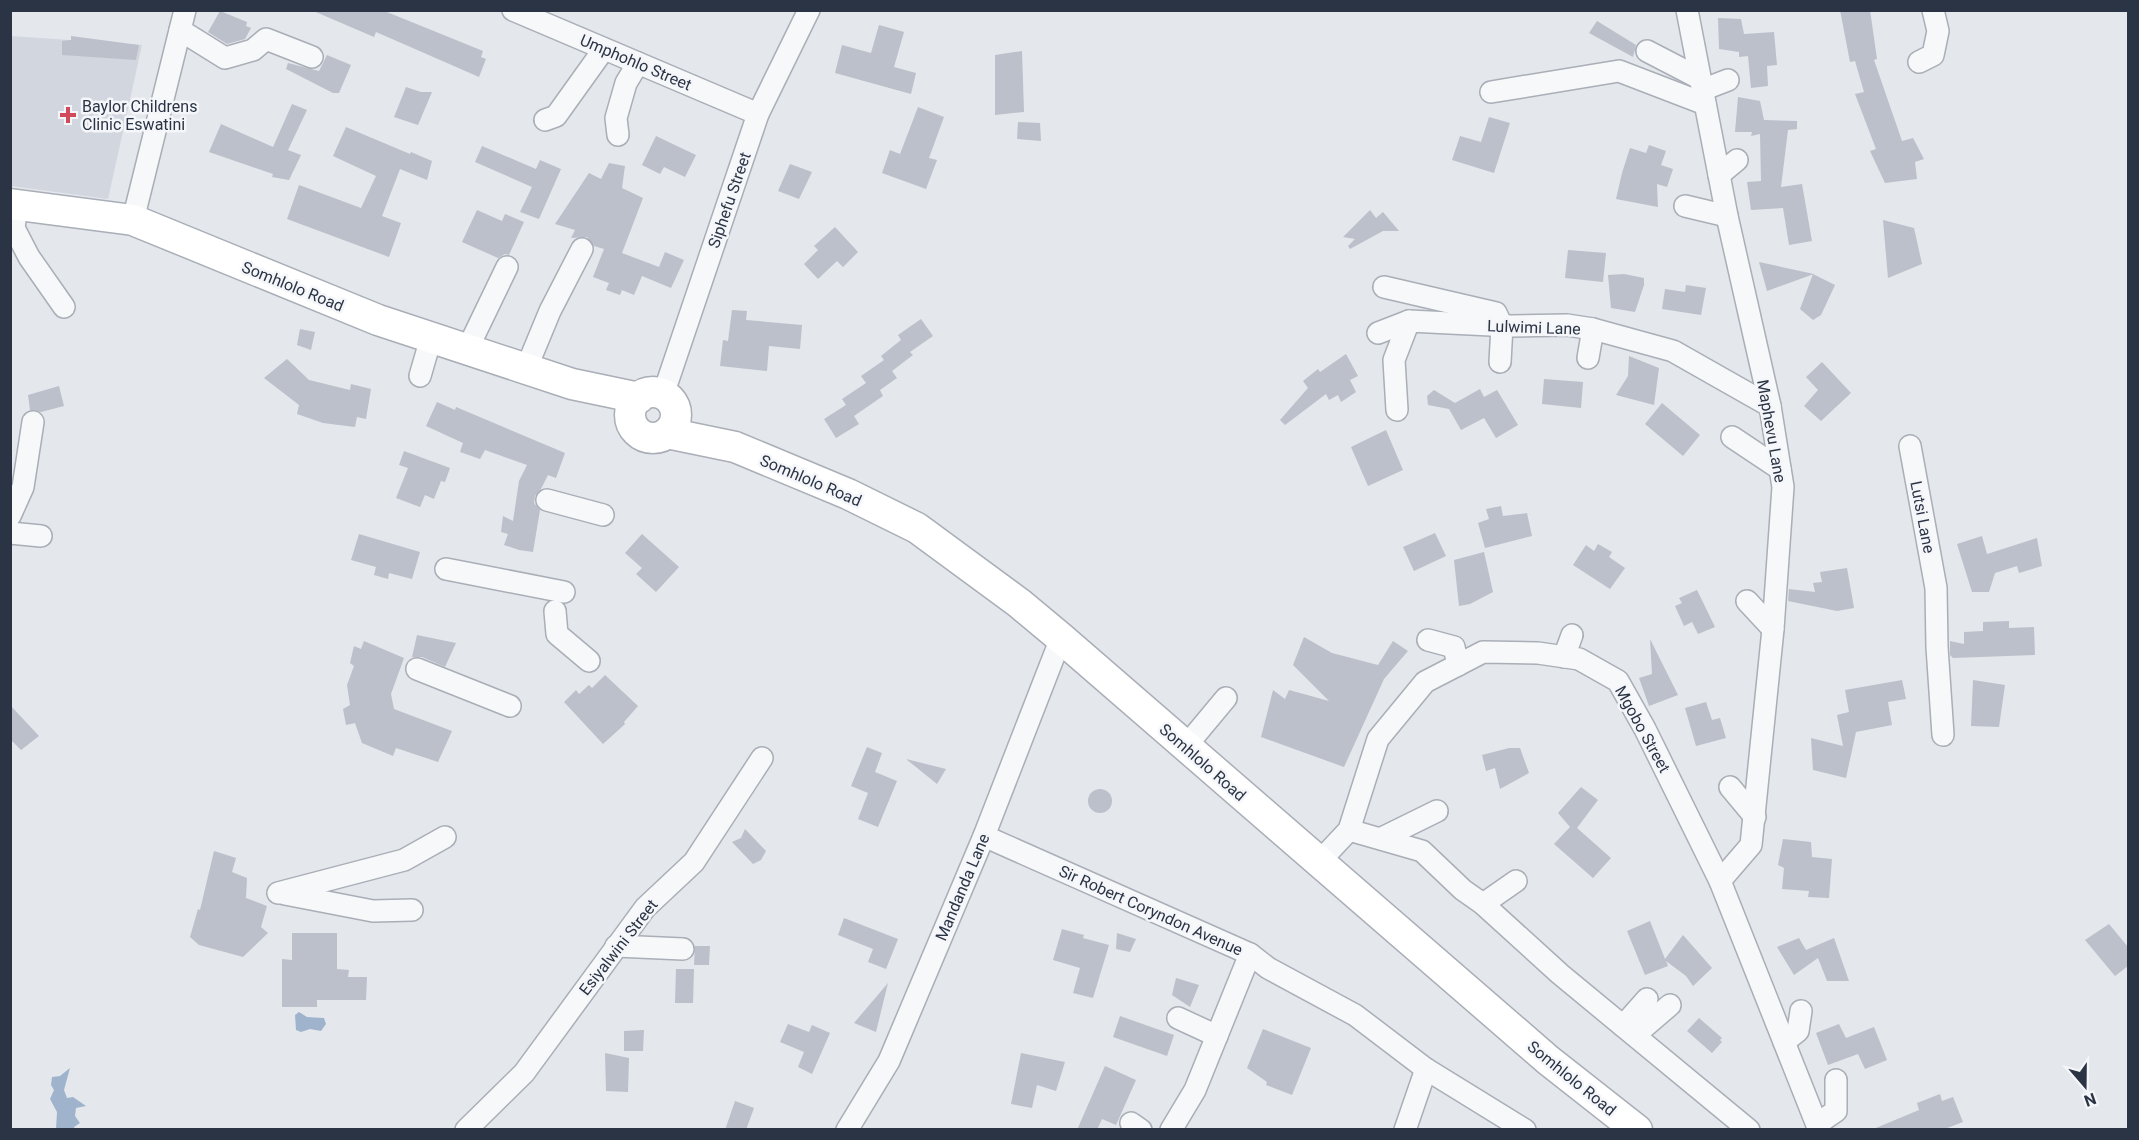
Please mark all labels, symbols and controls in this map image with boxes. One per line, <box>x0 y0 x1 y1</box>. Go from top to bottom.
street label: Umphohlo Street <box>577 30 694 95</box>
place label: Baylor Childrens Clinic Eswatini <box>82 97 197 134</box>
marker: Baylor Childrens Clinic Eswatini <box>59 106 77 124</box>
street label: Siphefu Street <box>704 150 755 251</box>
street label: Somhlolo Road <box>239 257 347 316</box>
street label: Lulwimi Lane <box>1487 316 1581 339</box>
street label: Maphevu Lane <box>1753 378 1790 484</box>
street label: Somhlolo Road <box>757 451 864 510</box>
street label: Lutsi Lane <box>1906 479 1939 555</box>
street label: Mgobo Street <box>1611 682 1674 776</box>
street label: Somhlolo Road <box>1156 720 1250 805</box>
street label: Mandanda Lane <box>931 831 994 944</box>
street label: Sir Robert Coryndon Avenue <box>1056 861 1246 960</box>
street label: Esiyalwini Street <box>575 896 662 999</box>
street label: Somhlolo Road <box>1524 1037 1620 1120</box>
north arrow <box>2055 1056 2115 1116</box>
text: N <box>2081 1089 2099 1110</box>

